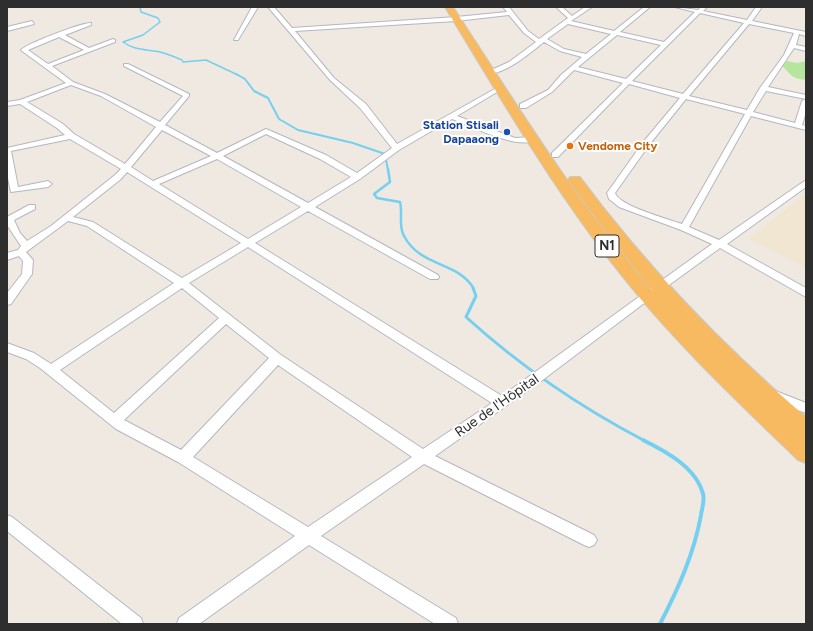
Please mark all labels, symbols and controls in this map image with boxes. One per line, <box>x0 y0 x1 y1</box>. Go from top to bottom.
place label: Station Stisali Dapaaong <box>423 118 499 146</box>
marker: Station Stisali Dapaaong <box>502 127 512 137</box>
place label: Vendome City <box>578 139 657 153</box>
marker: Vendome City <box>565 141 575 151</box>
road number: N1 <box>595 235 619 257</box>
street label: Rue de l'Hôpital <box>452 371 542 441</box>

